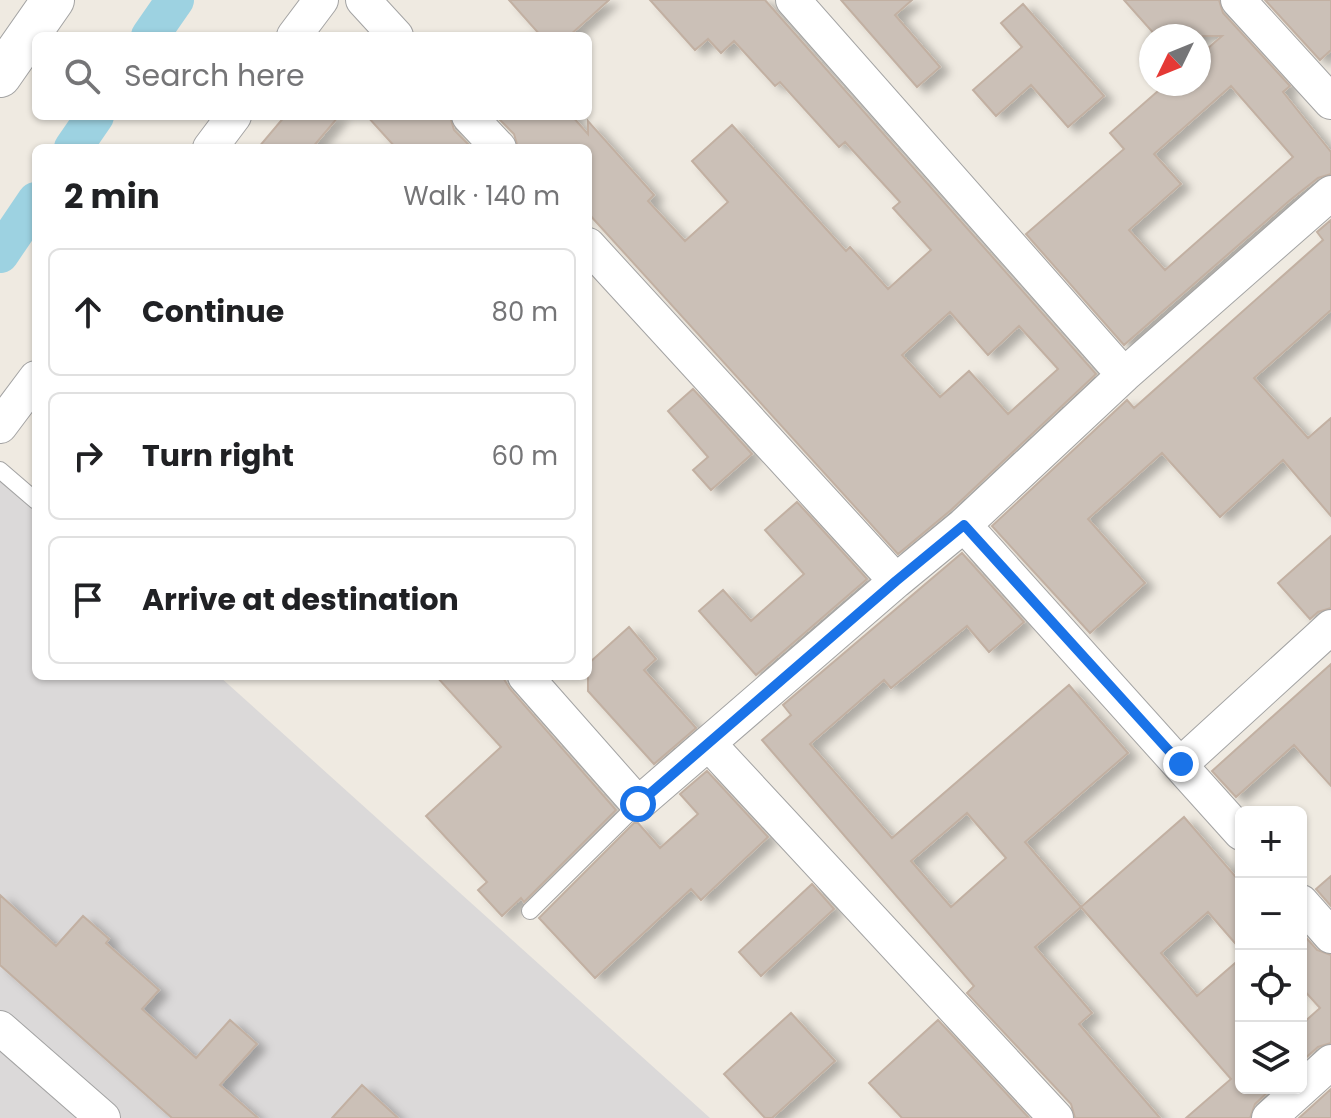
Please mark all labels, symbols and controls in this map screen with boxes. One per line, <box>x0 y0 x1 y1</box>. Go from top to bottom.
north arrow <box>1139 24 1211 96</box>
search box <box>32 32 592 120</box>
icon: search <box>60 54 104 98</box>
text: Search here <box>124 54 305 97</box>
text: 2 min <box>64 172 160 220</box>
text: Walk · 140 m <box>403 178 560 214</box>
icon: ahead <box>66 290 110 334</box>
text: Continue <box>142 290 284 333</box>
text: 80 m <box>492 294 558 330</box>
icon: right <box>66 434 110 478</box>
text: Turn right <box>142 434 294 477</box>
text: 60 m <box>491 438 558 474</box>
icon: arrive <box>66 578 110 622</box>
text: Arrive at destination <box>142 578 459 621</box>
route end <box>1163 746 1199 782</box>
route start <box>620 786 656 822</box>
map controls <box>1235 806 1307 1094</box>
button: + <box>1235 806 1307 878</box>
button: − <box>1235 878 1307 950</box>
button: locate <box>1235 950 1307 1022</box>
button: layers <box>1235 1022 1307 1094</box>

